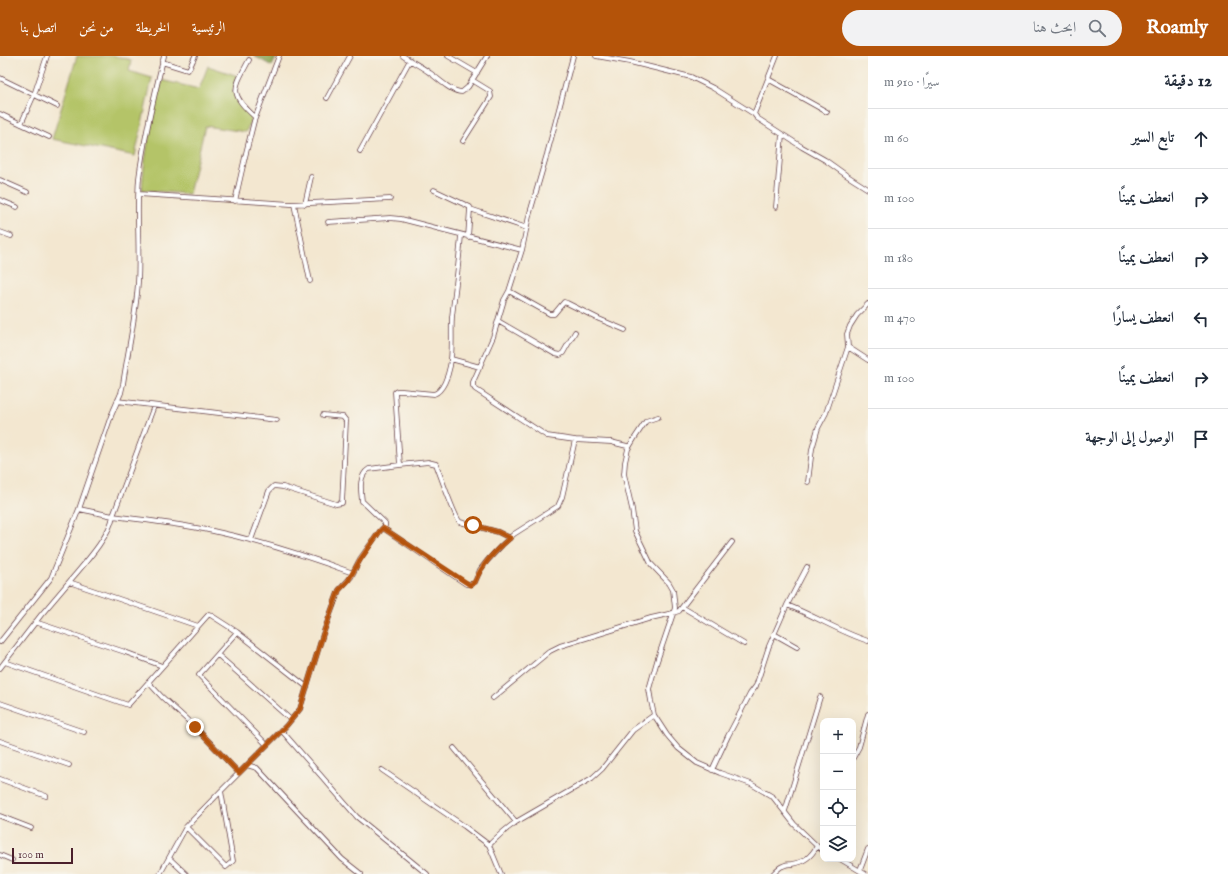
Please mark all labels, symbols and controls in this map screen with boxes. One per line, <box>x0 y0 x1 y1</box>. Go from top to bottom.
search box <box>842 10 1122 46</box>
text: Roamly <box>1146 16 1208 40</box>
icon: search <box>1086 17 1108 39</box>
text: ابحث هنا <box>1033 18 1076 37</box>
text: اتصل بنا <box>20 19 57 37</box>
text: من نحن <box>79 19 114 37</box>
text: الخريطة <box>136 19 170 37</box>
text: الرئيسية <box>192 19 225 37</box>
text: 12 دقيقة <box>1164 71 1212 92</box>
text: سيرًا · 910 m <box>884 74 940 91</box>
text: تابع السير <box>1132 128 1174 147</box>
icon: ahead <box>1190 128 1212 150</box>
text: 60 m <box>884 130 909 147</box>
text: انعطف يمينًا <box>1118 188 1174 207</box>
icon: right <box>1190 188 1212 210</box>
text: 100 m <box>884 190 914 207</box>
text: انعطف يمينًا <box>1118 248 1174 267</box>
icon: right <box>1190 248 1212 270</box>
text: 180 m <box>884 250 913 267</box>
text: انعطف يسارًا <box>1112 308 1174 327</box>
icon: left <box>1190 308 1212 330</box>
text: 470 m <box>884 310 915 327</box>
text: انعطف يمينًا <box>1118 368 1174 387</box>
icon: right <box>1190 368 1212 390</box>
text: 100 m <box>884 370 914 387</box>
text: الوصول إلى الوجهة <box>1085 428 1174 447</box>
icon: arrive <box>1190 428 1212 450</box>
route start <box>464 516 482 534</box>
route end <box>186 718 204 736</box>
map controls <box>820 718 856 862</box>
button: + <box>820 718 856 754</box>
button: − <box>820 754 856 790</box>
button: locate <box>820 790 856 826</box>
button: layers <box>820 826 856 862</box>
scale bar <box>12 846 73 865</box>
text: 100 m <box>18 848 44 862</box>

